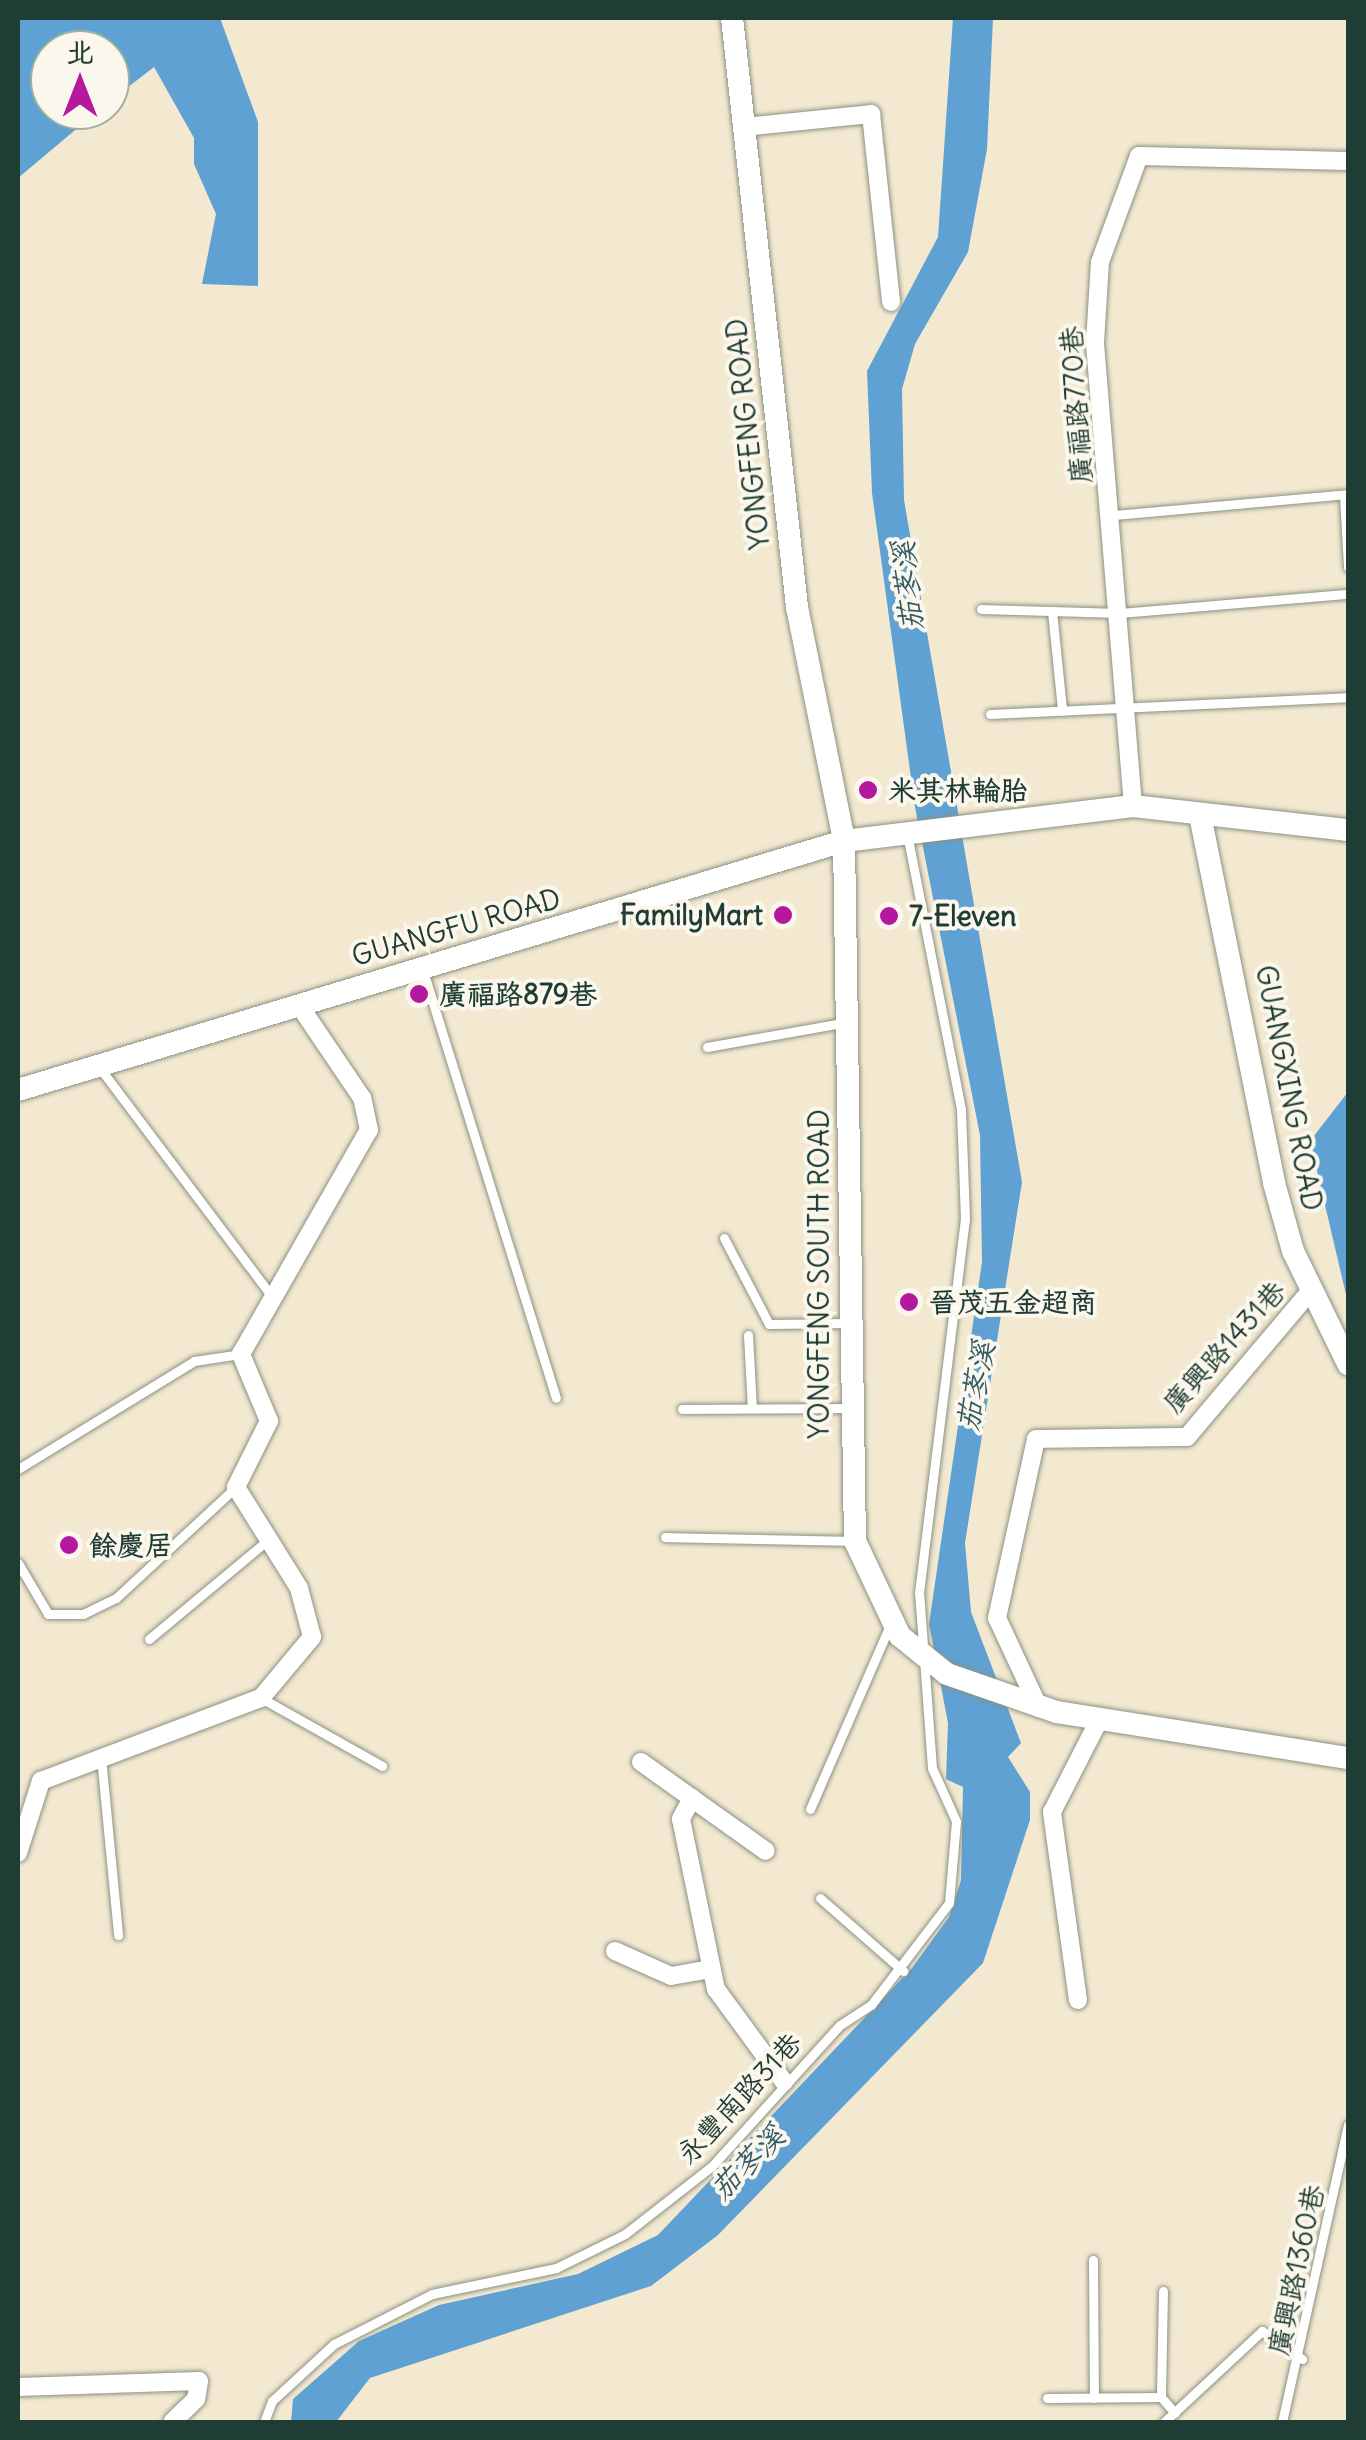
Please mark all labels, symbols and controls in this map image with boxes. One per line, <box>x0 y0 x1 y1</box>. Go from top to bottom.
north arrow <box>30 30 130 130</box>
text: 北 <box>66 34 94 70</box>
street label: YONGFENG ROAD <box>719 317 777 551</box>
street label: 廣福路770巷 <box>1054 325 1098 485</box>
water label: 茄苳溪 <box>884 539 930 633</box>
place label: 米其林輪胎 <box>888 773 1028 807</box>
marker: 米其林輪胎 <box>857 779 879 801</box>
street label: GUANGFU ROAD <box>348 881 564 973</box>
place label: FamilyMart <box>620 898 763 932</box>
place label: 7-Eleven <box>909 899 1016 933</box>
marker: FamilyMart <box>772 904 794 926</box>
marker: 7-Eleven <box>878 905 900 927</box>
street label: GUANGXING ROAD <box>1249 962 1329 1214</box>
place label: 廣福路879巷 <box>439 977 597 1011</box>
marker: 廣福路879巷 <box>408 983 430 1005</box>
street label: YONGFENG SOUTH ROAD <box>802 1109 836 1439</box>
street label: 廣興路1431巷 <box>1156 1274 1292 1420</box>
place label: 晉茂五金超商 <box>929 1285 1097 1319</box>
marker: 晉茂五金超商 <box>898 1291 920 1313</box>
water label: 茄苳溪 <box>949 1338 1001 1434</box>
place label: 餘慶居 <box>89 1528 173 1562</box>
marker: 餘慶居 <box>58 1534 80 1556</box>
street label: 永豐南路31巷 <box>670 2026 808 2170</box>
water label: 茄苳溪 <box>702 2117 792 2207</box>
street label: 廣興路1360巷 <box>1262 2182 1330 2358</box>

